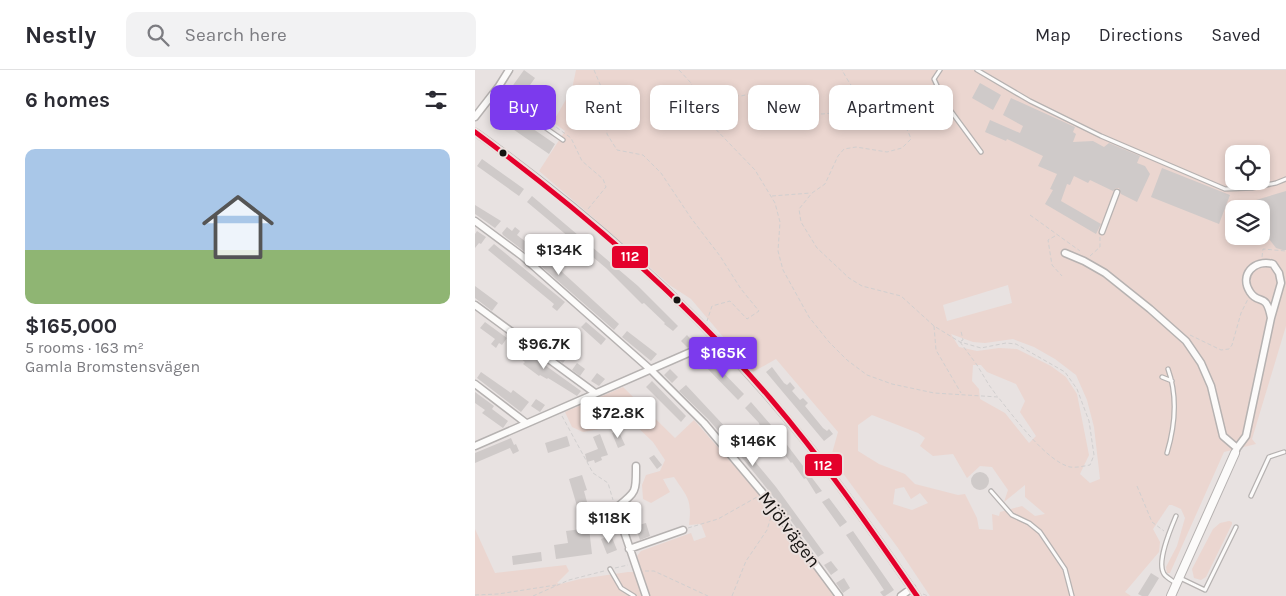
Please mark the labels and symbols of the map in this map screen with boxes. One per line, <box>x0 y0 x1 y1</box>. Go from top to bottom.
unlabelled marker <box>498 148 508 158</box>
pin: $134K <box>524 234 594 276</box>
line badge: 112 <box>611 245 649 269</box>
text: 112 <box>621 248 639 265</box>
unlabelled marker <box>672 295 682 305</box>
pin: $96.7K <box>503 328 585 370</box>
pin: $165K <box>688 336 758 379</box>
pin: $72.8K <box>577 396 659 439</box>
pin: $146K <box>718 424 788 467</box>
line badge: 112 <box>804 453 843 477</box>
text: 112 <box>814 457 832 474</box>
street label: Mjölvägen <box>753 487 825 572</box>
pin: $118K <box>574 502 644 544</box>

